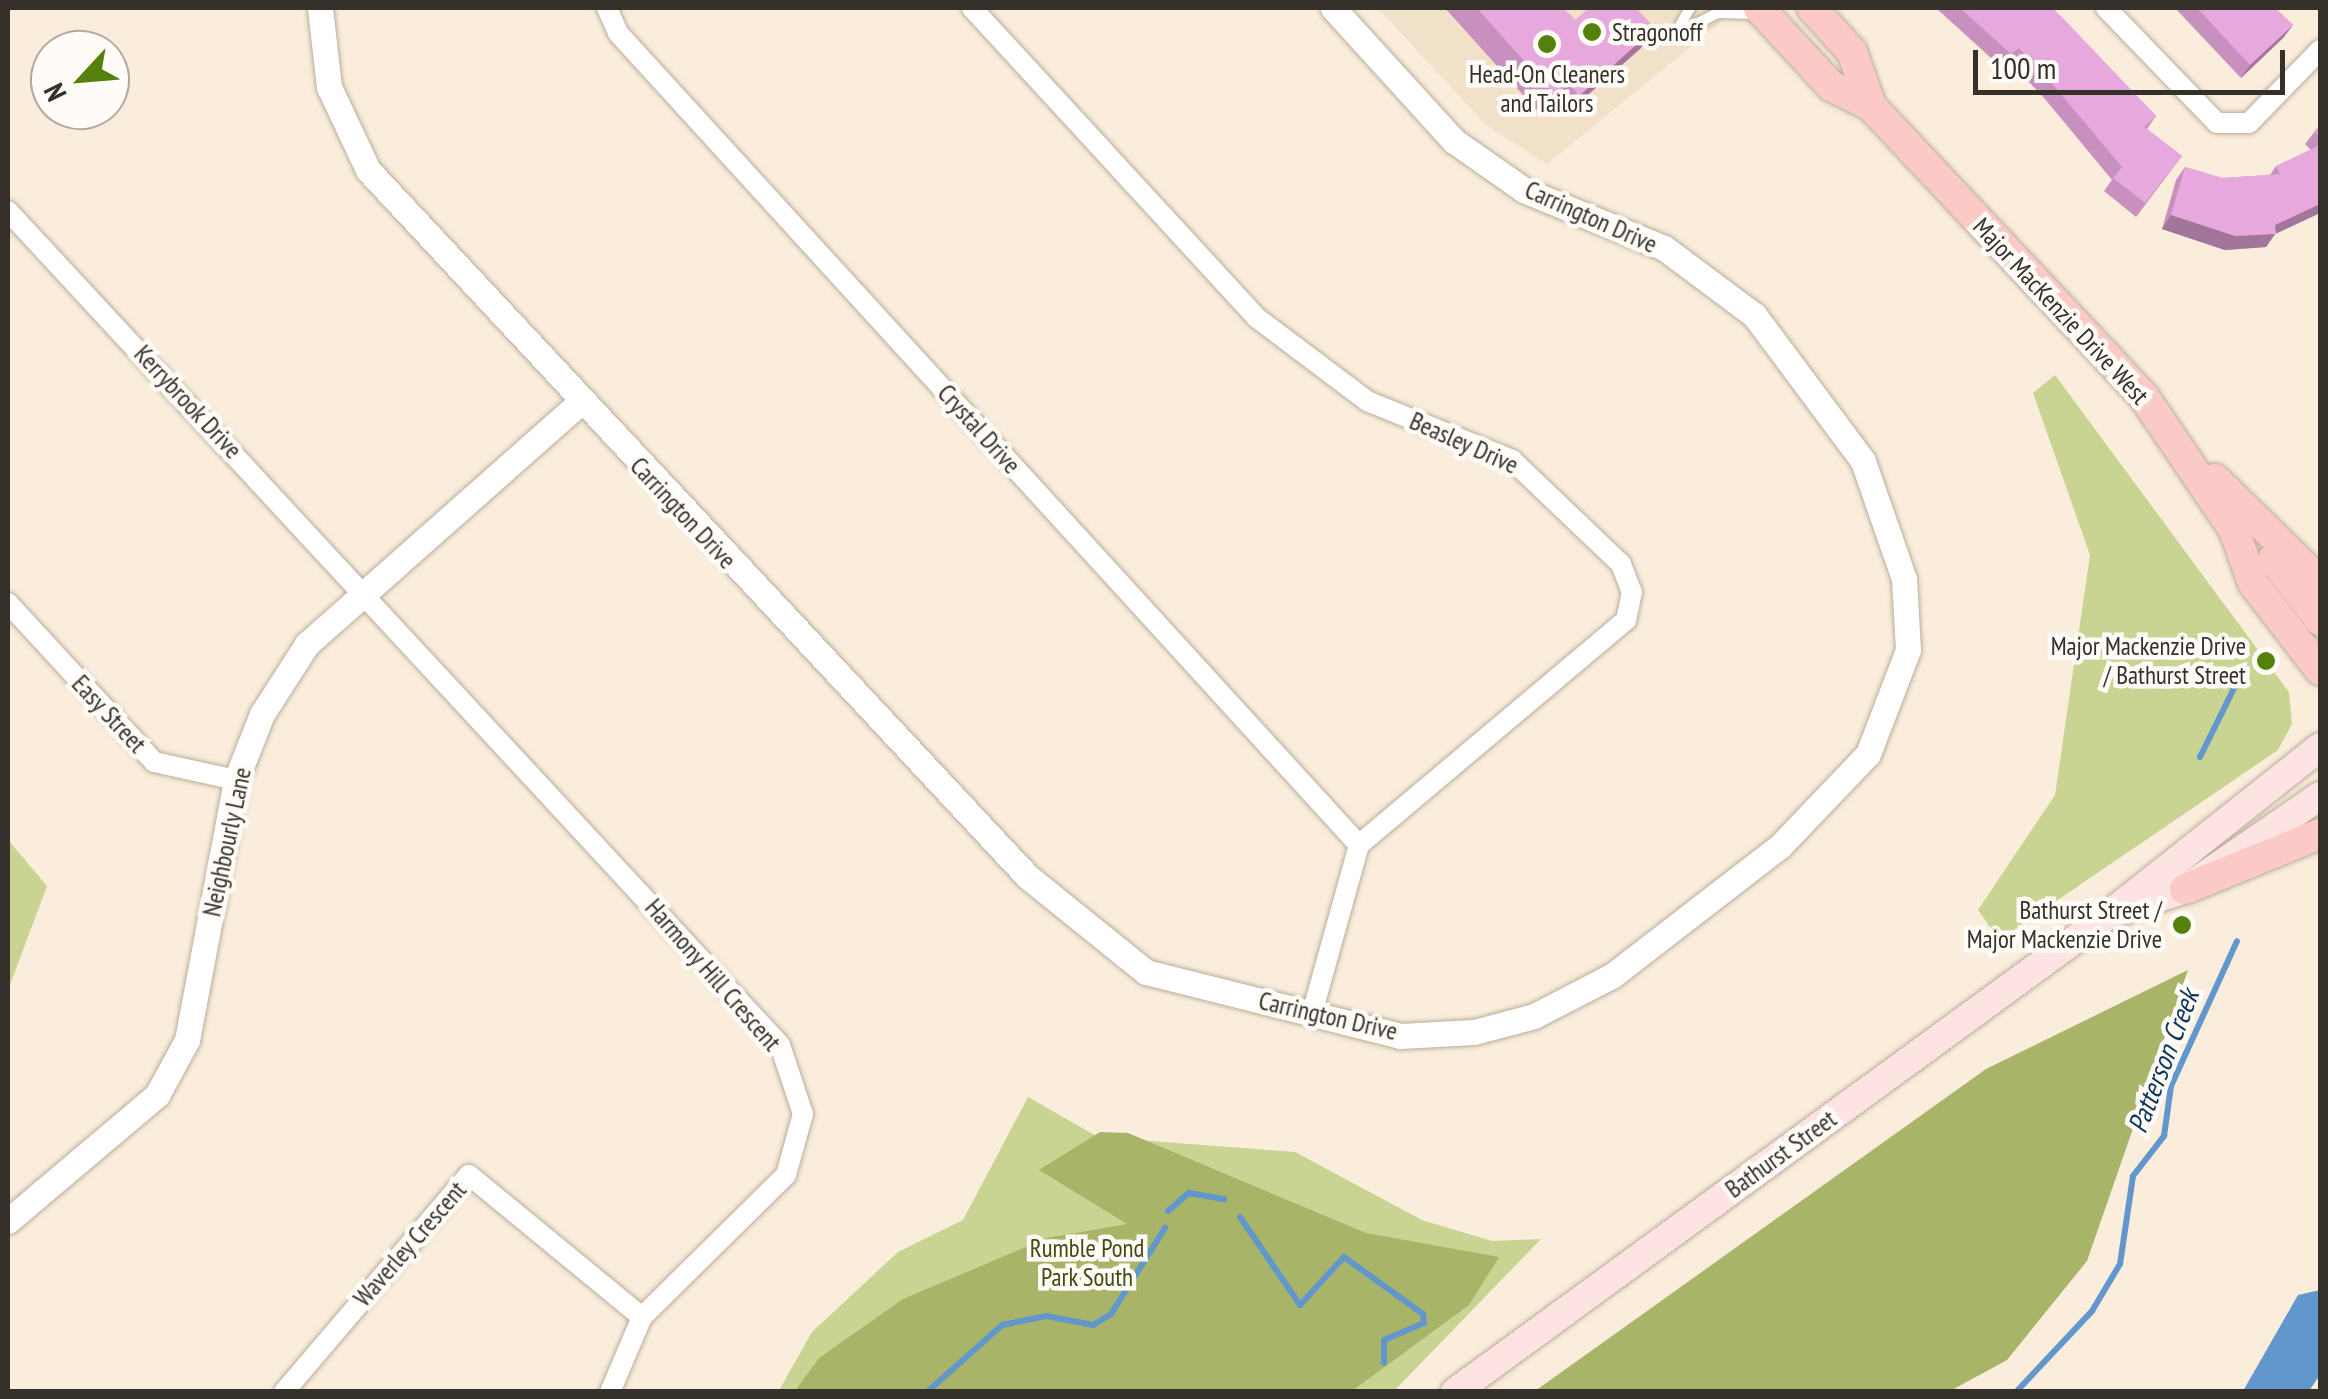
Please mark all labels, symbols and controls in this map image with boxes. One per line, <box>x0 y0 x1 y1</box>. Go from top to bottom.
place label: Stragonoff <box>1612 17 1702 47</box>
marker: Stragonoff <box>1581 21 1603 43</box>
north arrow <box>30 30 130 130</box>
scale bar <box>1978 30 2290 92</box>
marker: Head-On Cleaners and Tailors <box>1536 33 1558 55</box>
text: 100 m <box>1990 48 2056 87</box>
place label: Head-On Cleaners and Tailors <box>1469 60 1625 119</box>
text: N <box>34 78 74 107</box>
street label: Carrington Drive <box>1520 175 1662 259</box>
street label: Major MacKenzie Drive West <box>1967 212 2155 410</box>
street label: Kerrybrook Drive <box>128 339 248 465</box>
street label: Crystal Drive <box>931 378 1027 480</box>
street label: Beasley Drive <box>1405 406 1523 480</box>
street label: Carrington Drive <box>624 451 742 575</box>
place label: Major Mackenzie Drive / Bathurst Street <box>2051 632 2246 691</box>
marker: Major Mackenzie Drive / Bathurst Street <box>2255 650 2277 672</box>
street label: Easy Street <box>65 669 153 759</box>
street label: Neighbourly Lane <box>197 764 257 920</box>
street label: Harmony Hill Crescent <box>639 893 787 1057</box>
place label: Bathurst Street / Major Mackenzie Drive <box>1967 896 2162 955</box>
marker: Bathurst Street / Major Mackenzie Drive <box>2171 914 2193 936</box>
water label: Patterson Creek <box>2120 984 2206 1138</box>
street label: Carrington Drive <box>1256 986 1400 1046</box>
street label: Bathurst Street <box>1720 1104 1842 1204</box>
street label: Waverley Crescent <box>347 1175 473 1313</box>
park label: Rumble Pond Park South <box>1030 1234 1144 1293</box>

